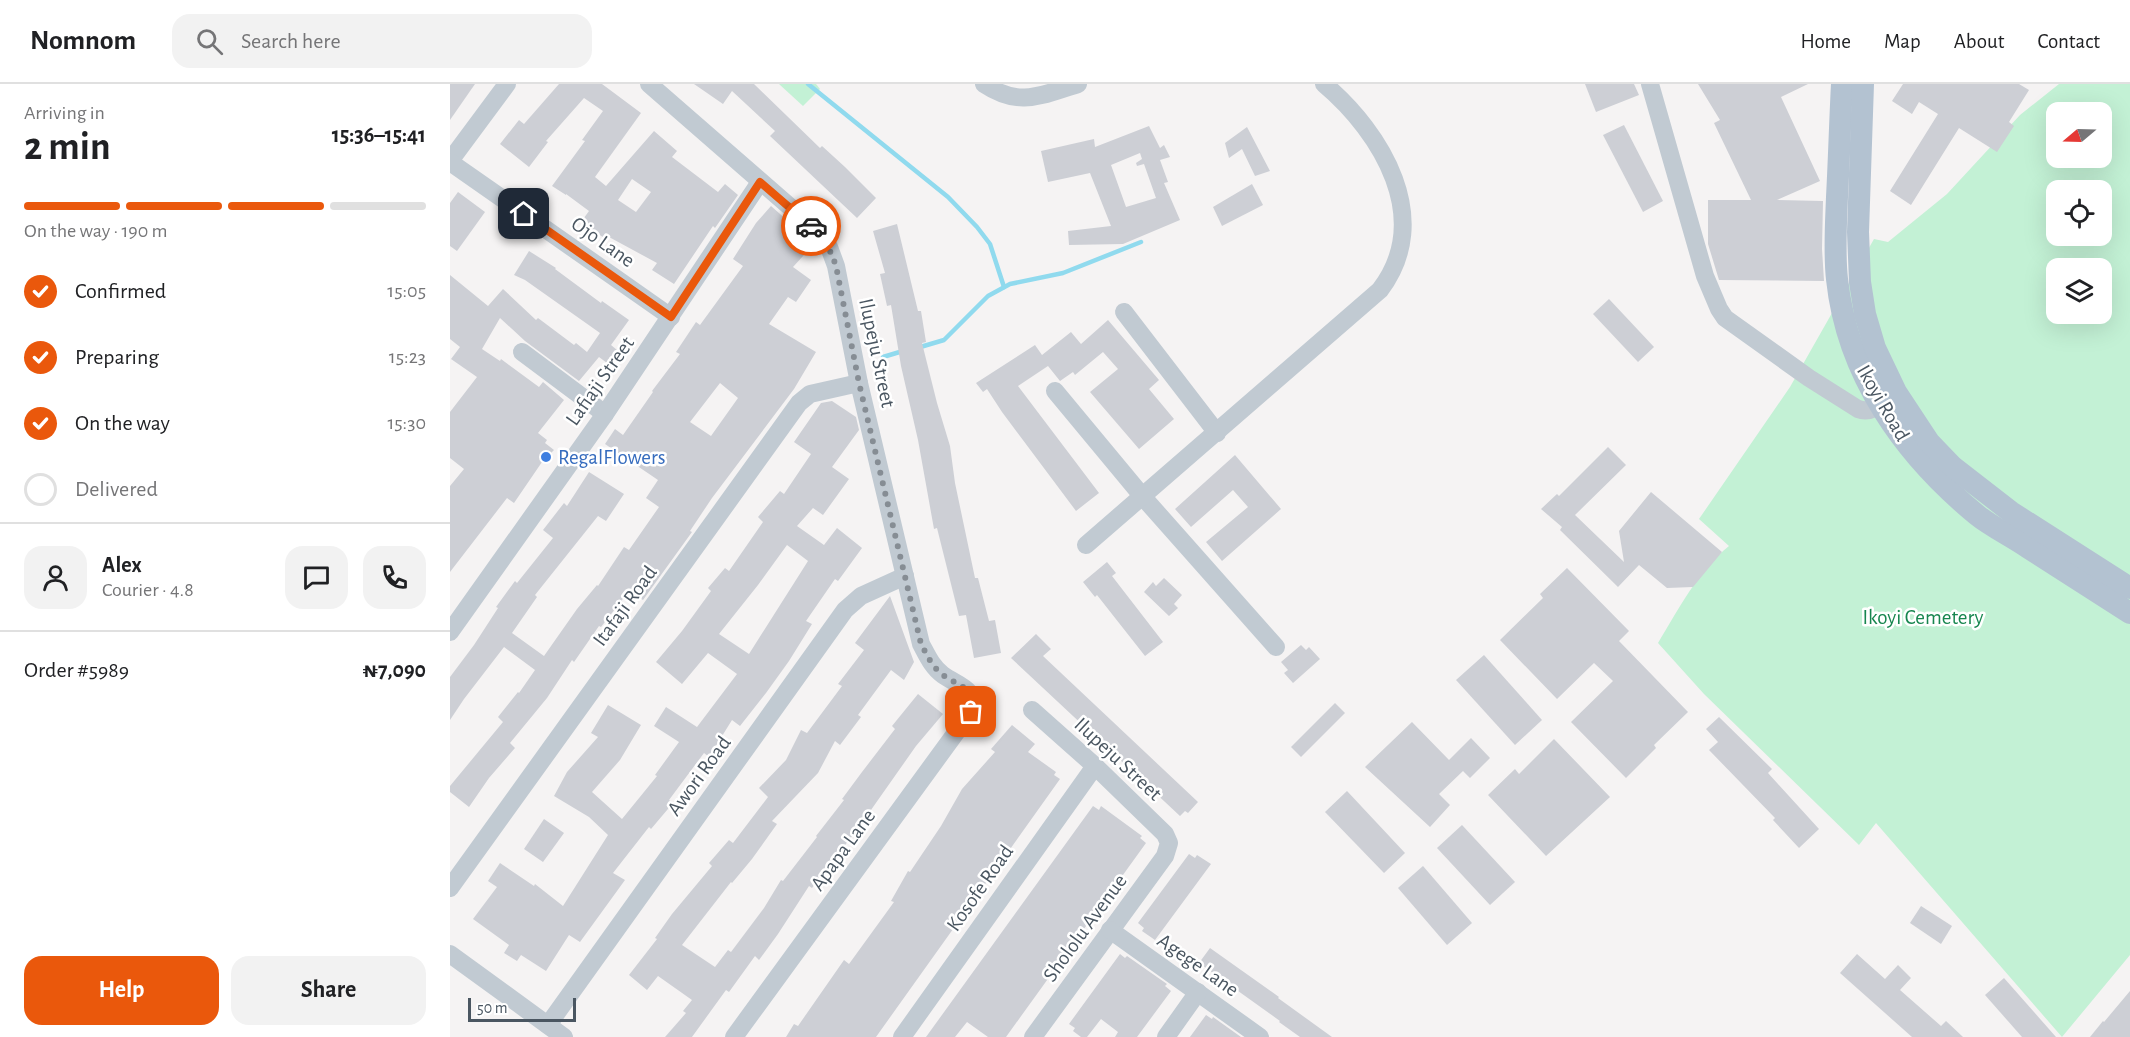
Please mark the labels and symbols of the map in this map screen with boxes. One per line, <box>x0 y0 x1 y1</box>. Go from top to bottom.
north arrow <box>2046 102 2112 168</box>
pin <box>498 188 549 239</box>
courier <box>781 196 841 256</box>
street label: Ojo Lane <box>567 213 639 271</box>
street label: Ilupeju Street <box>855 297 899 410</box>
street label: Lafiaji Street <box>562 332 638 429</box>
street label: Ikoyi Road <box>1853 361 1913 445</box>
place label: RegalFlowers <box>558 447 666 468</box>
marker: RegalFlowers <box>539 450 553 464</box>
street label: Itafaji Road <box>589 562 661 650</box>
park label: Ikoyi Cemetery <box>1862 607 1984 628</box>
pin <box>945 686 996 737</box>
street label: Ilupeju Street <box>1070 713 1166 805</box>
street label: Awori Road <box>663 732 735 820</box>
street label: Apapa Lane <box>807 806 879 894</box>
street label: Kosofe Road <box>943 841 1017 935</box>
street label: Shololu Avenue <box>1039 870 1131 986</box>
street label: Agege Lane <box>1153 929 1243 1001</box>
scale bar <box>468 995 576 1022</box>

